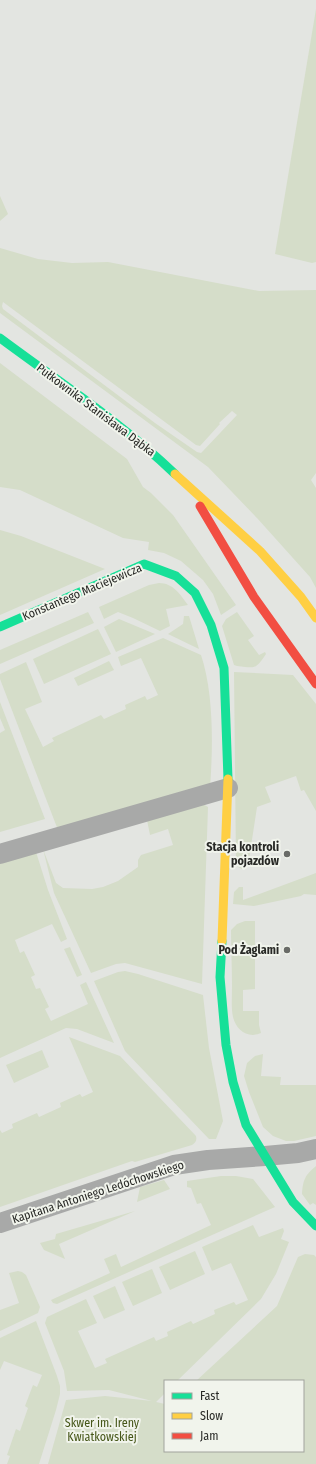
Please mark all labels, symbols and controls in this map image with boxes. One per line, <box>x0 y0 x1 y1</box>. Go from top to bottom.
street label: Pułkownika Stanisława Dąbka <box>34 361 158 459</box>
street label: Konstantego Maciejewicza <box>20 560 144 623</box>
place label: Stacja kontroli pojazdów <box>206 840 280 868</box>
marker: Stacja kontroli pojazdów <box>282 849 292 859</box>
place label: Pod Żaglami <box>218 942 279 957</box>
marker: Pod Żaglami <box>282 945 292 955</box>
street label: Kapitana Antoniego Ledóchowskiego <box>10 1158 186 1226</box>
legend <box>164 1380 304 1452</box>
text: Fast <box>200 1389 219 1403</box>
text: Slow <box>200 1409 223 1423</box>
park label: Skwer im. Ireny Kwiatkowskiej <box>65 1416 140 1444</box>
text: Jam <box>200 1429 218 1443</box>

